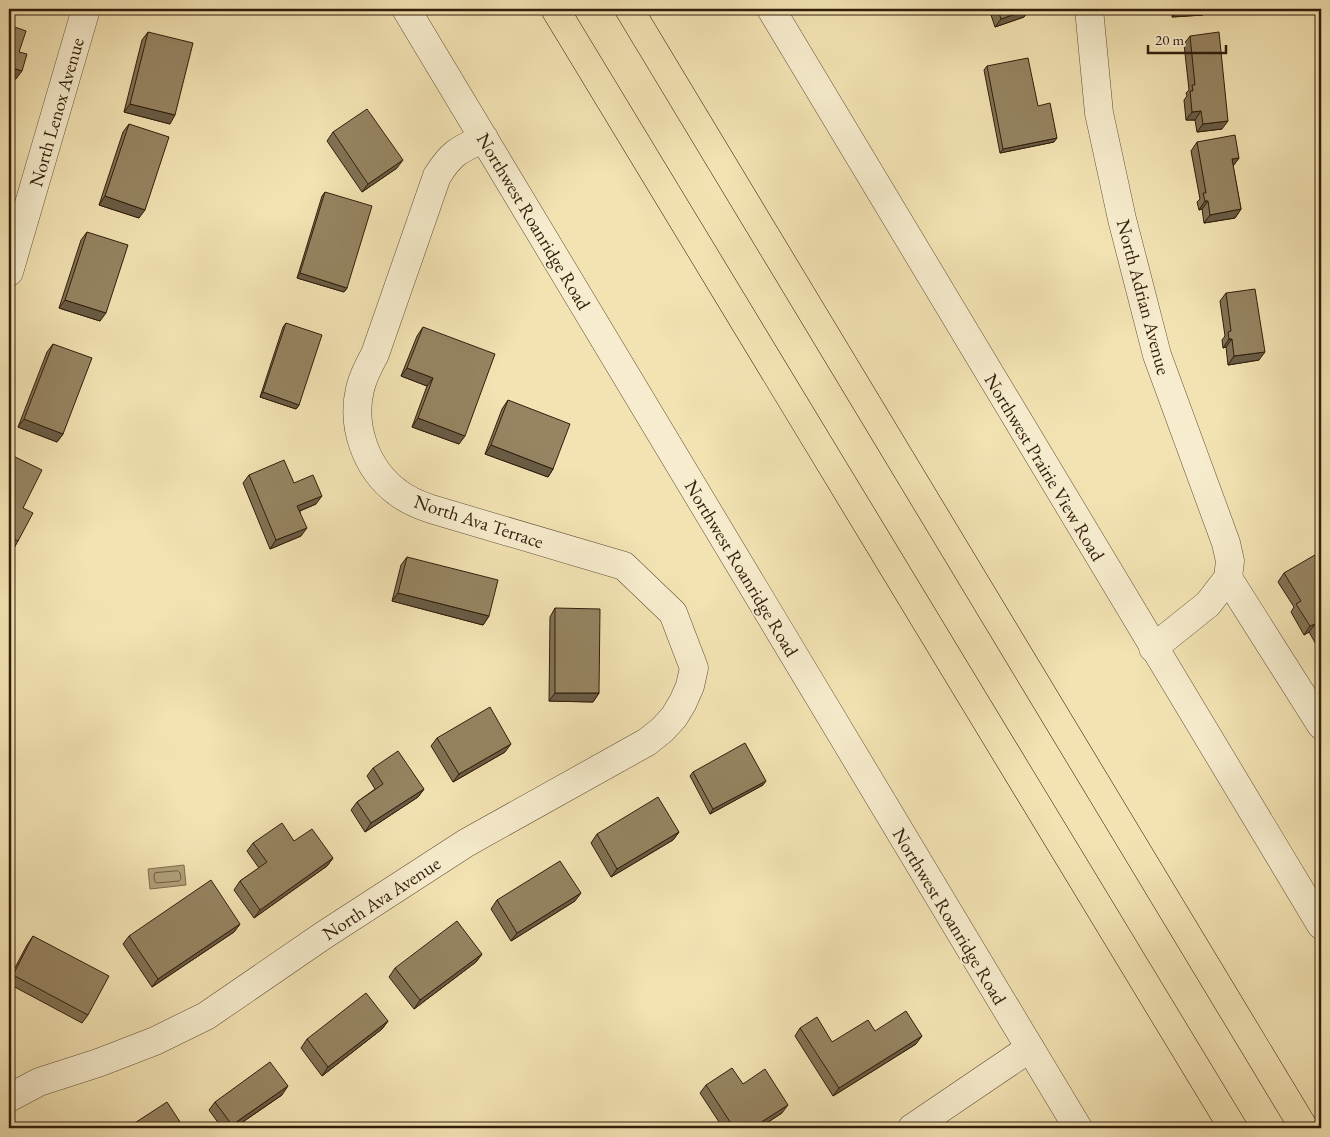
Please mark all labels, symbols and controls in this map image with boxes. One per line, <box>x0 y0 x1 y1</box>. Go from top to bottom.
scale bar <box>1148 22 1225 54</box>
text: 20 m <box>1155 30 1184 49</box>
street label: North Lenox Avenue <box>23 35 90 190</box>
street label: Northwest Roanridge Road <box>471 128 596 315</box>
street label: North Adrian Avenue <box>1111 217 1176 378</box>
street label: Northwest Prairie View Road <box>979 369 1111 566</box>
street label: Northwest Roanridge Road <box>679 475 804 662</box>
street label: North Ava Terrace <box>411 489 547 554</box>
street label: Northwest Roanridge Road <box>887 823 1012 1010</box>
street label: North Ava Avenue <box>317 851 445 946</box>

